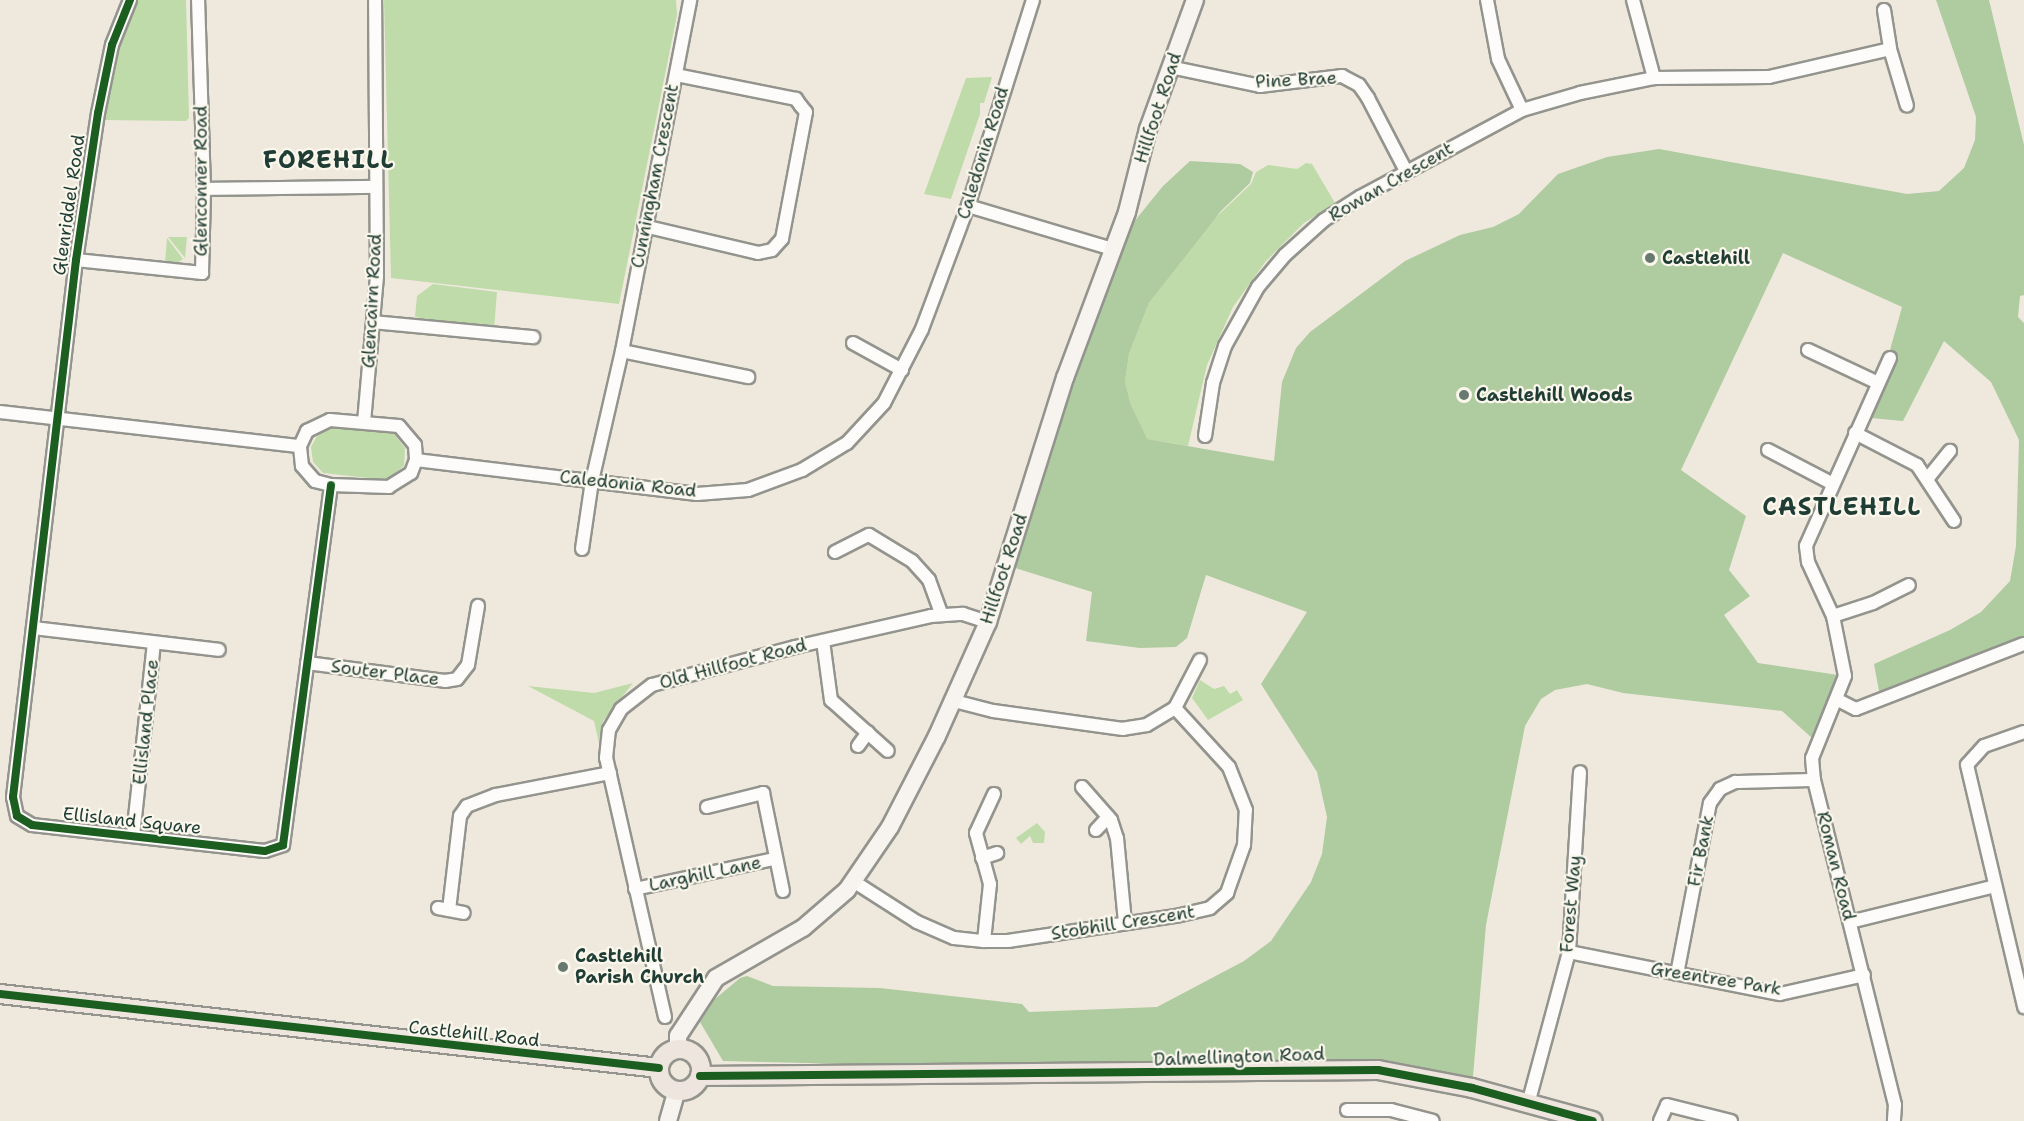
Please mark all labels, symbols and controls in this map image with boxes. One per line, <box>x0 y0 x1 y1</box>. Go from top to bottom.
street label: Hillfoot Road <box>1130 50 1186 166</box>
street label: Pine Brae <box>1255 67 1337 93</box>
street label: Cunningham Crescent <box>627 82 683 270</box>
street label: Caledonia Road <box>953 84 1013 222</box>
street label: Glenconner Road <box>190 106 212 256</box>
street label: Glenriddel Road <box>48 133 90 277</box>
street label: Rowan Crescent <box>1325 138 1457 226</box>
district label: FOREHILL <box>263 147 395 175</box>
street label: Glencairn Road <box>358 233 386 369</box>
place label: Castlehill <box>1662 247 1750 269</box>
marker: Castlehill <box>1643 251 1657 265</box>
place label: Castlehill Woods <box>1476 384 1633 406</box>
marker: Castlehill Woods <box>1457 388 1471 402</box>
street label: Caledonia Road <box>559 466 697 502</box>
district label: CASTLEHILL <box>1762 494 1922 522</box>
street label: Hillfoot Road <box>976 511 1032 627</box>
street label: Old Hillfoot Road <box>657 634 809 694</box>
street label: Souter Place <box>330 656 440 690</box>
street label: Ellisland Place <box>129 658 163 786</box>
street label: Ellisland Square <box>62 803 202 839</box>
street label: Roman Road <box>1812 809 1860 923</box>
street label: Fir Bank <box>1684 813 1718 889</box>
street label: Larghill Lane <box>647 852 763 896</box>
street label: Forest Way <box>1556 854 1586 954</box>
street label: Stobhill Crescent <box>1050 901 1196 945</box>
place label: Castlehill Parish Church <box>575 946 704 988</box>
street label: Greentree Park <box>1649 958 1783 1000</box>
marker: Castlehill Parish Church <box>556 960 570 974</box>
street label: Castlehill Road <box>407 1016 541 1052</box>
street label: Dalmellington Road <box>1153 1043 1325 1071</box>

